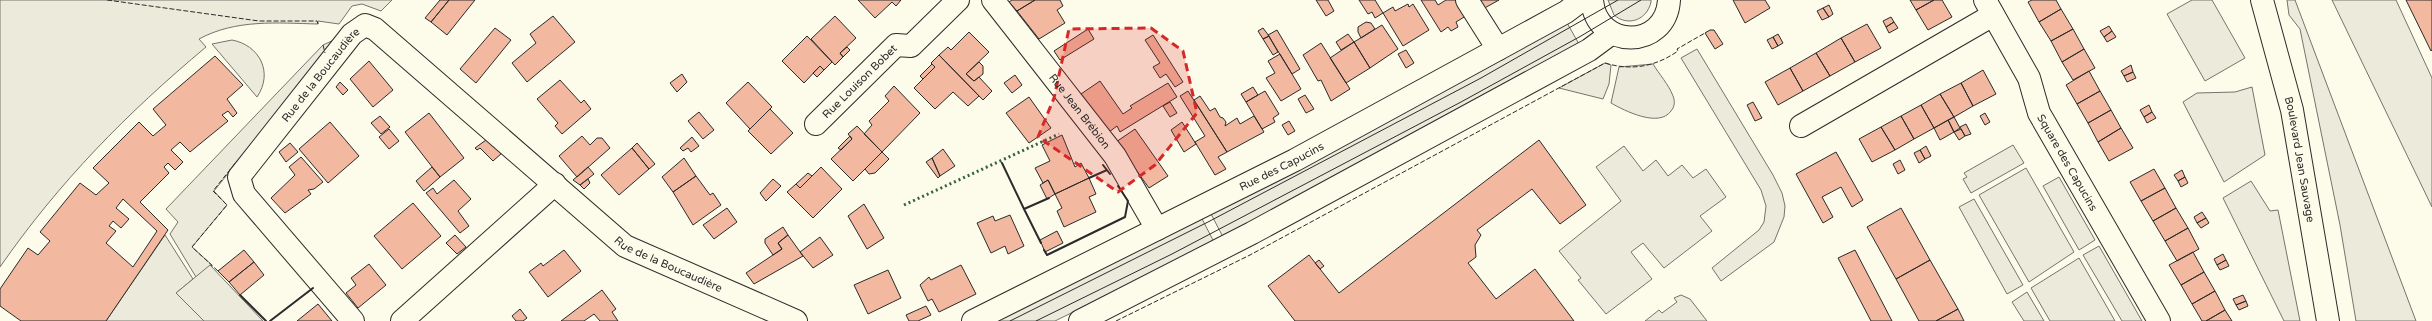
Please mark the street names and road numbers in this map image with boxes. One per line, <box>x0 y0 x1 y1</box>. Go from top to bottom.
street label: Rue de la Boucaudière <box>279 24 362 124</box>
street label: Rue Louison Bobet <box>819 42 899 121</box>
street label: Rue Jean Brébion <box>1046 71 1113 151</box>
street label: Boulevard Jean Sauvage <box>2282 95 2318 223</box>
street label: Square des Capucins <box>2035 112 2100 213</box>
street label: Rue des Capucins <box>1237 139 1326 193</box>
street label: Rue de la Boucaudière <box>612 233 724 294</box>

